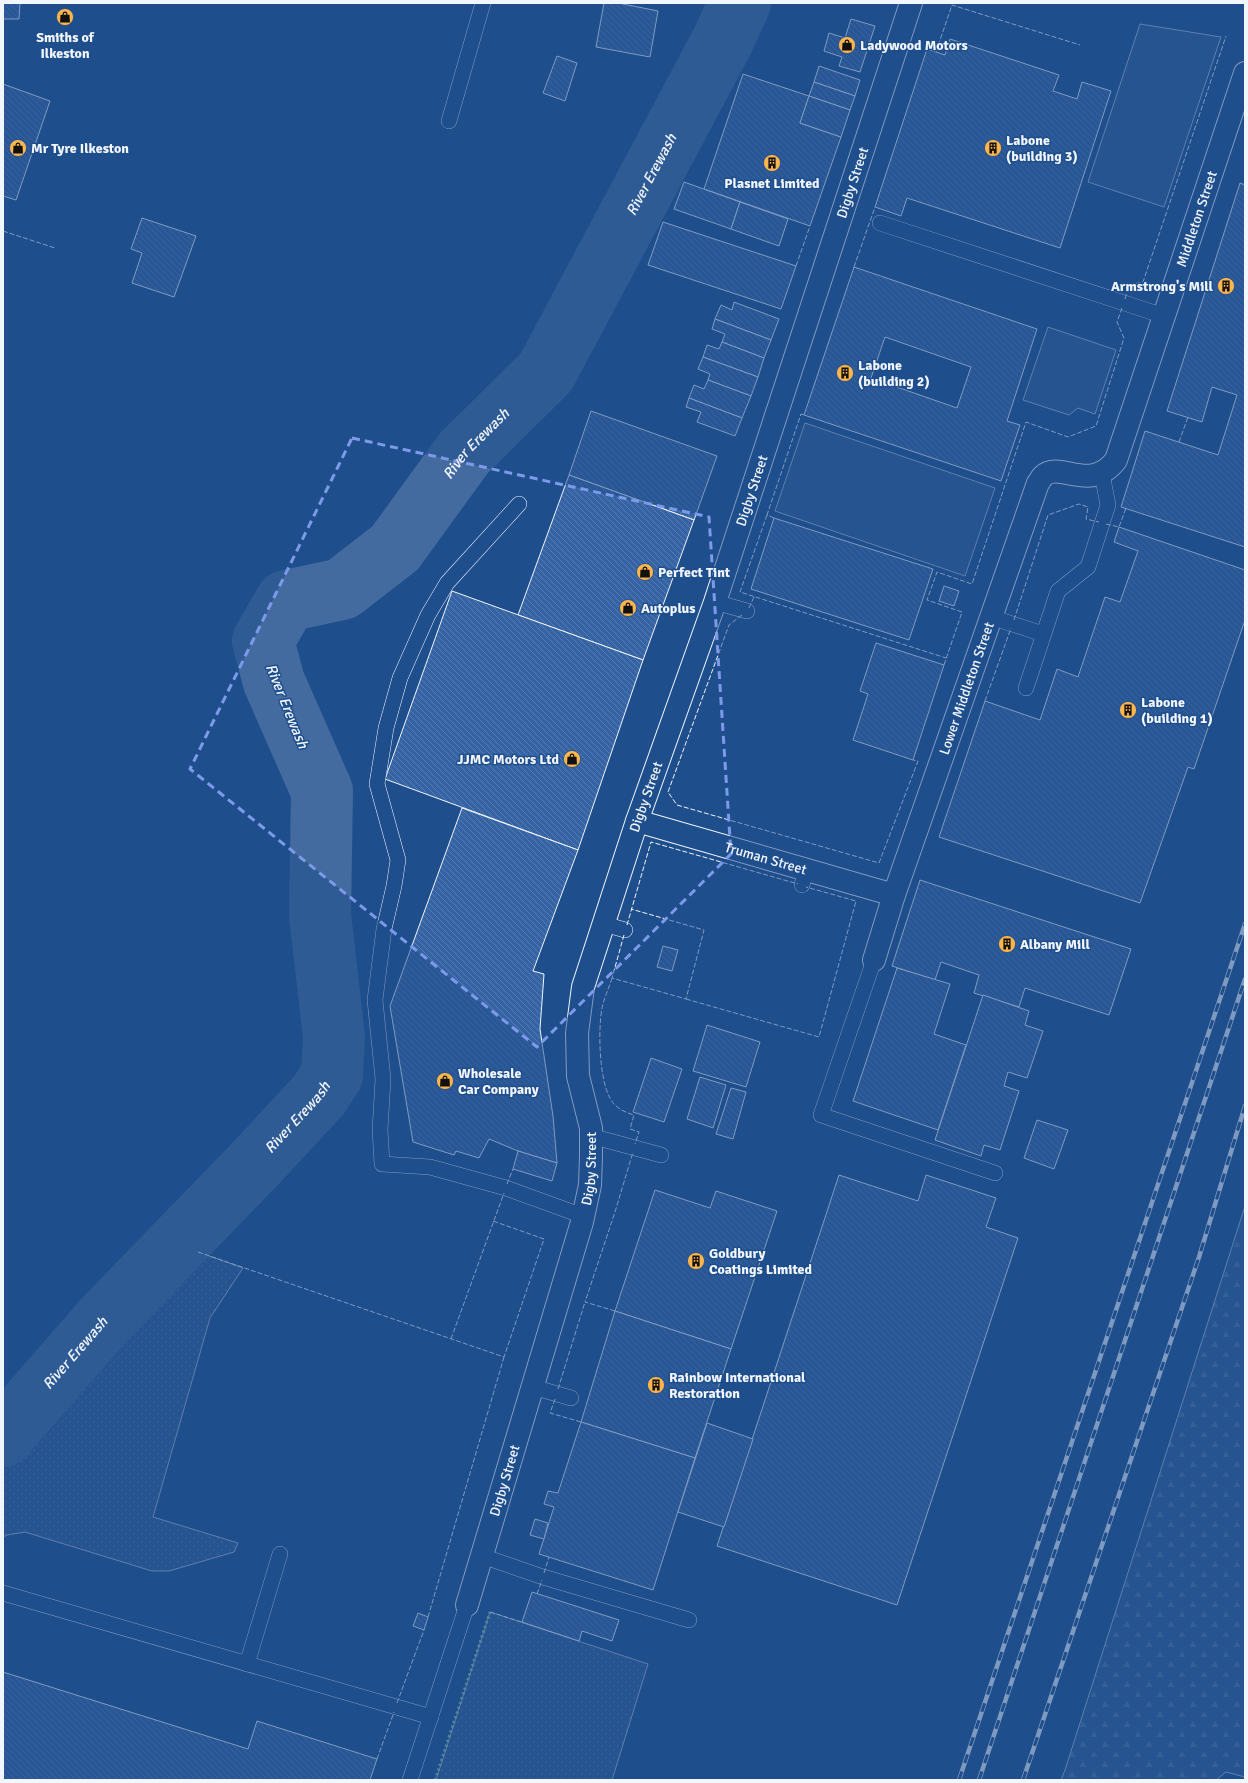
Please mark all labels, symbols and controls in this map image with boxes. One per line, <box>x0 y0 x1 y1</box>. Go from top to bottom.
shop icon: Smiths of Ilkeston <box>55 7 75 27</box>
place label: Smiths of Ilkeston <box>36 29 95 62</box>
shop icon: Ladywood Motors <box>837 35 857 55</box>
place label: Ladywood Motors <box>860 37 968 54</box>
water label: River Erewash <box>622 130 681 219</box>
place label: Labone (building 3) <box>1006 132 1078 165</box>
shop icon: Mr Tyre Ilkeston <box>8 138 28 158</box>
building icon: Labone (building 3) <box>983 138 1003 158</box>
place label: Mr Tyre Ilkeston <box>31 140 129 157</box>
street label: Digby Street <box>833 145 872 221</box>
building icon: Plasnet Limited <box>762 153 782 173</box>
street label: Middleton Street <box>1173 169 1221 269</box>
place label: Plasnet Limited <box>724 175 820 192</box>
building icon: Armstrong's Mill <box>1216 276 1236 296</box>
place label: Armstrong's Mill <box>1111 278 1214 295</box>
place label: Labone (building 2) <box>858 357 930 390</box>
building icon: Labone (building 2) <box>835 363 855 383</box>
water label: River Erewash <box>439 404 514 483</box>
street label: Digby Street <box>732 453 772 528</box>
shop icon: Perfect Tint <box>635 562 655 582</box>
place label: Perfect Tint <box>658 564 731 581</box>
shop icon: Autoplus <box>618 598 638 618</box>
place label: Autoplus <box>641 600 695 617</box>
street label: Lower Middleton Street <box>936 620 998 757</box>
water label: River Erewash <box>262 661 313 752</box>
place label: Labone (building 1) <box>1141 694 1213 727</box>
building icon: Labone (building 1) <box>1118 700 1138 720</box>
shop icon: JJMC Motors Ltd <box>562 749 582 769</box>
place label: JJMC Motors Ltd <box>457 751 559 768</box>
street label: Digby Street <box>626 759 667 834</box>
street label: Truman Street <box>723 839 809 878</box>
building icon: Albany Mill <box>997 934 1017 954</box>
place label: Albany Mill <box>1020 936 1090 953</box>
place label: Wholesale Car Company <box>458 1065 539 1098</box>
shop icon: Wholesale Car Company <box>435 1071 455 1091</box>
water label: River Erewash <box>261 1078 335 1157</box>
street label: Digby Street <box>578 1132 600 1207</box>
place label: Goldbury Coatings Limited <box>709 1245 813 1278</box>
building icon: Goldbury Coatings Limited <box>686 1251 706 1271</box>
water label: River Erewash <box>39 1312 112 1393</box>
place label: Rainbow International Restoration <box>669 1369 806 1402</box>
building icon: Rainbow International Restoration <box>646 1375 666 1395</box>
street label: Digby Street <box>486 1443 524 1518</box>

